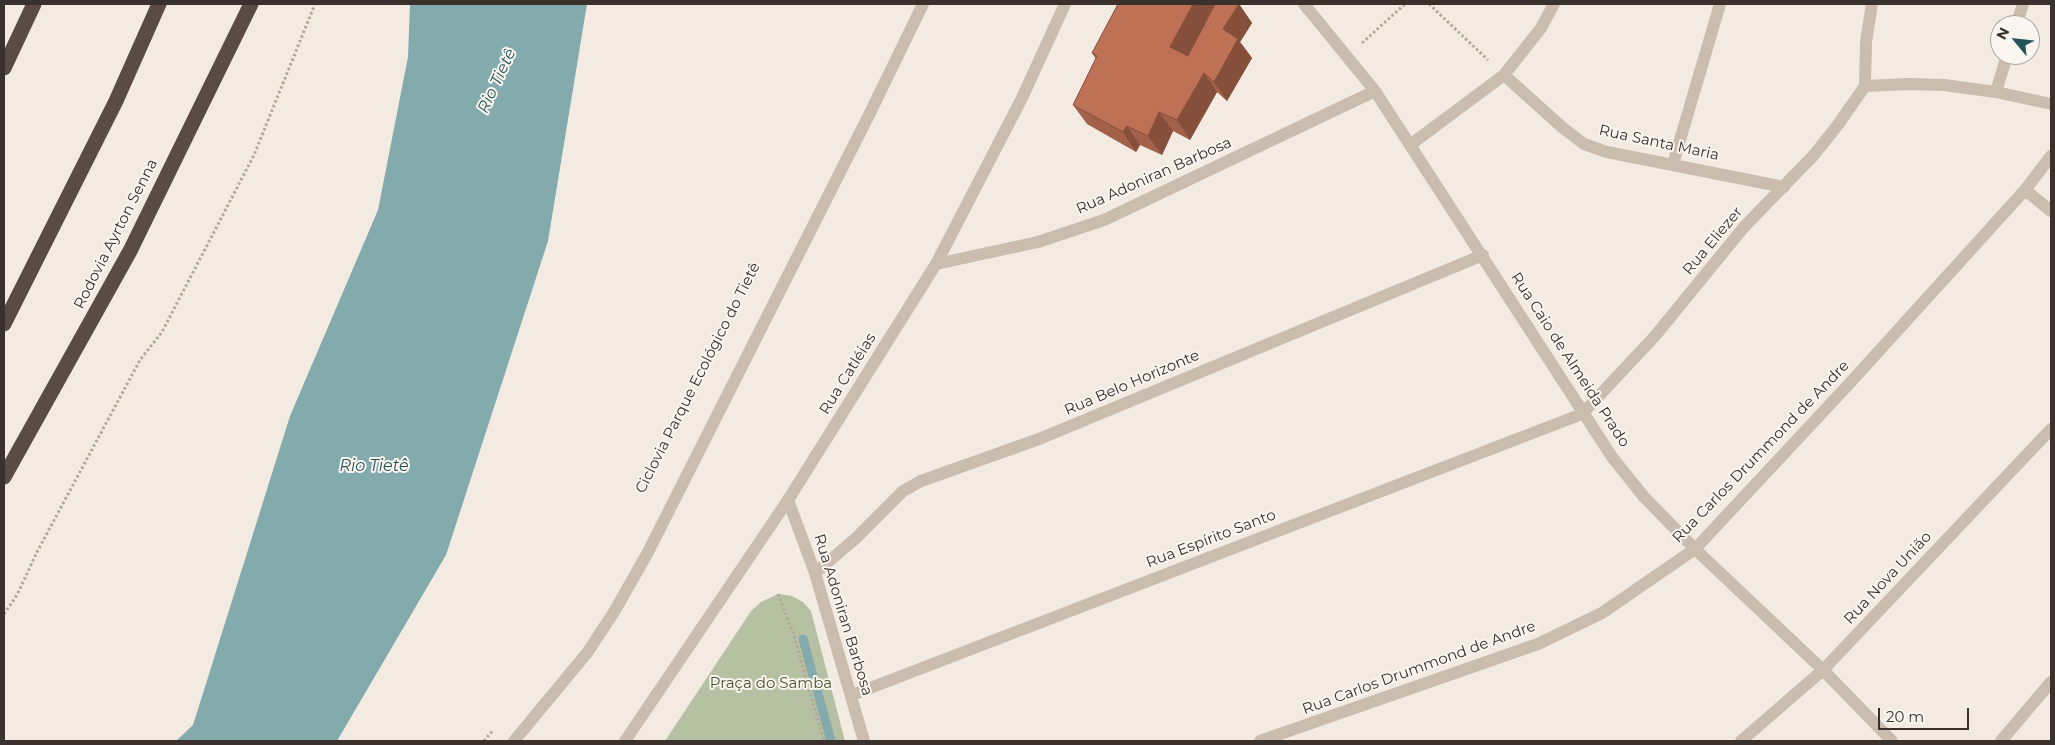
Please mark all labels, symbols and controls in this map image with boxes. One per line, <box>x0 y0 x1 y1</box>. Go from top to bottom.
north arrow <box>1990 15 2040 65</box>
text: N <box>1992 24 2013 43</box>
water label: Rio Tietê <box>474 46 520 116</box>
street label: Rua Santa Maria <box>1597 121 1721 165</box>
street label: Rua Adoniran Barbosa <box>1073 134 1235 218</box>
street label: Rodovia Ayrton Senna <box>70 156 162 312</box>
street label: Rua Eliezer <box>1679 203 1747 279</box>
street label: Ciclovia Parque Ecológico do Tietê <box>632 260 764 496</box>
street label: Rua Caio de Almeida Prado <box>1507 269 1633 451</box>
street label: Rua Catléias <box>816 330 880 418</box>
street label: Rua Belo Horizonte <box>1062 346 1202 420</box>
street label: Rua Carlos Drummond de Andre <box>1669 357 1853 547</box>
water label: Rio Tietê <box>339 456 409 476</box>
street label: Rua Espírito Santo <box>1144 506 1278 572</box>
street label: Rua Nova União <box>1840 528 1936 628</box>
street label: Rua Adoniran Barbosa <box>810 532 876 698</box>
street label: Rua Carlos Drummond de Andre <box>1300 617 1538 719</box>
park label: Praça do Samba <box>710 675 832 693</box>
scale bar <box>1880 698 1971 730</box>
text: 20 m <box>1886 707 1924 726</box>

